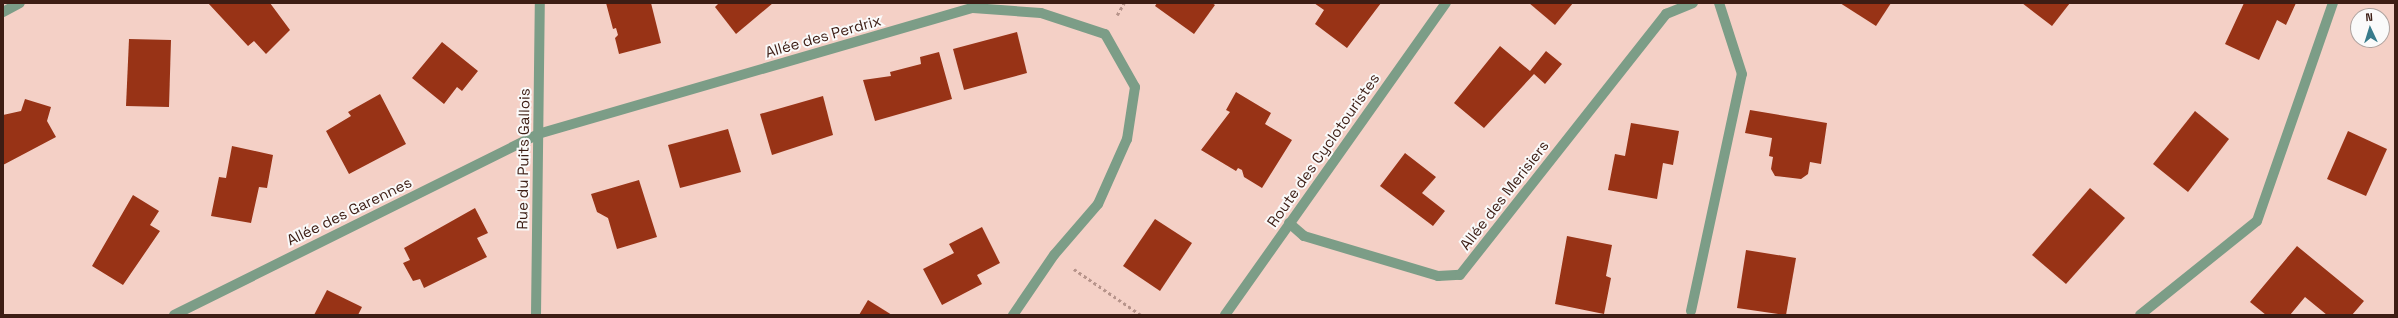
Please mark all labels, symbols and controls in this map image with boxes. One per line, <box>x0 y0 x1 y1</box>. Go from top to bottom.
north arrow <box>2350 8 2390 48</box>
text: N <box>2365 10 2373 24</box>
street label: Allée des Perdrix <box>763 11 883 61</box>
street label: Route des Cyclotouristes <box>1263 70 1383 230</box>
street label: Rue du Puits Gallois <box>513 88 533 230</box>
street label: Allée des Merisiers <box>1456 137 1552 253</box>
street label: Allée des Garennes <box>284 173 414 249</box>

